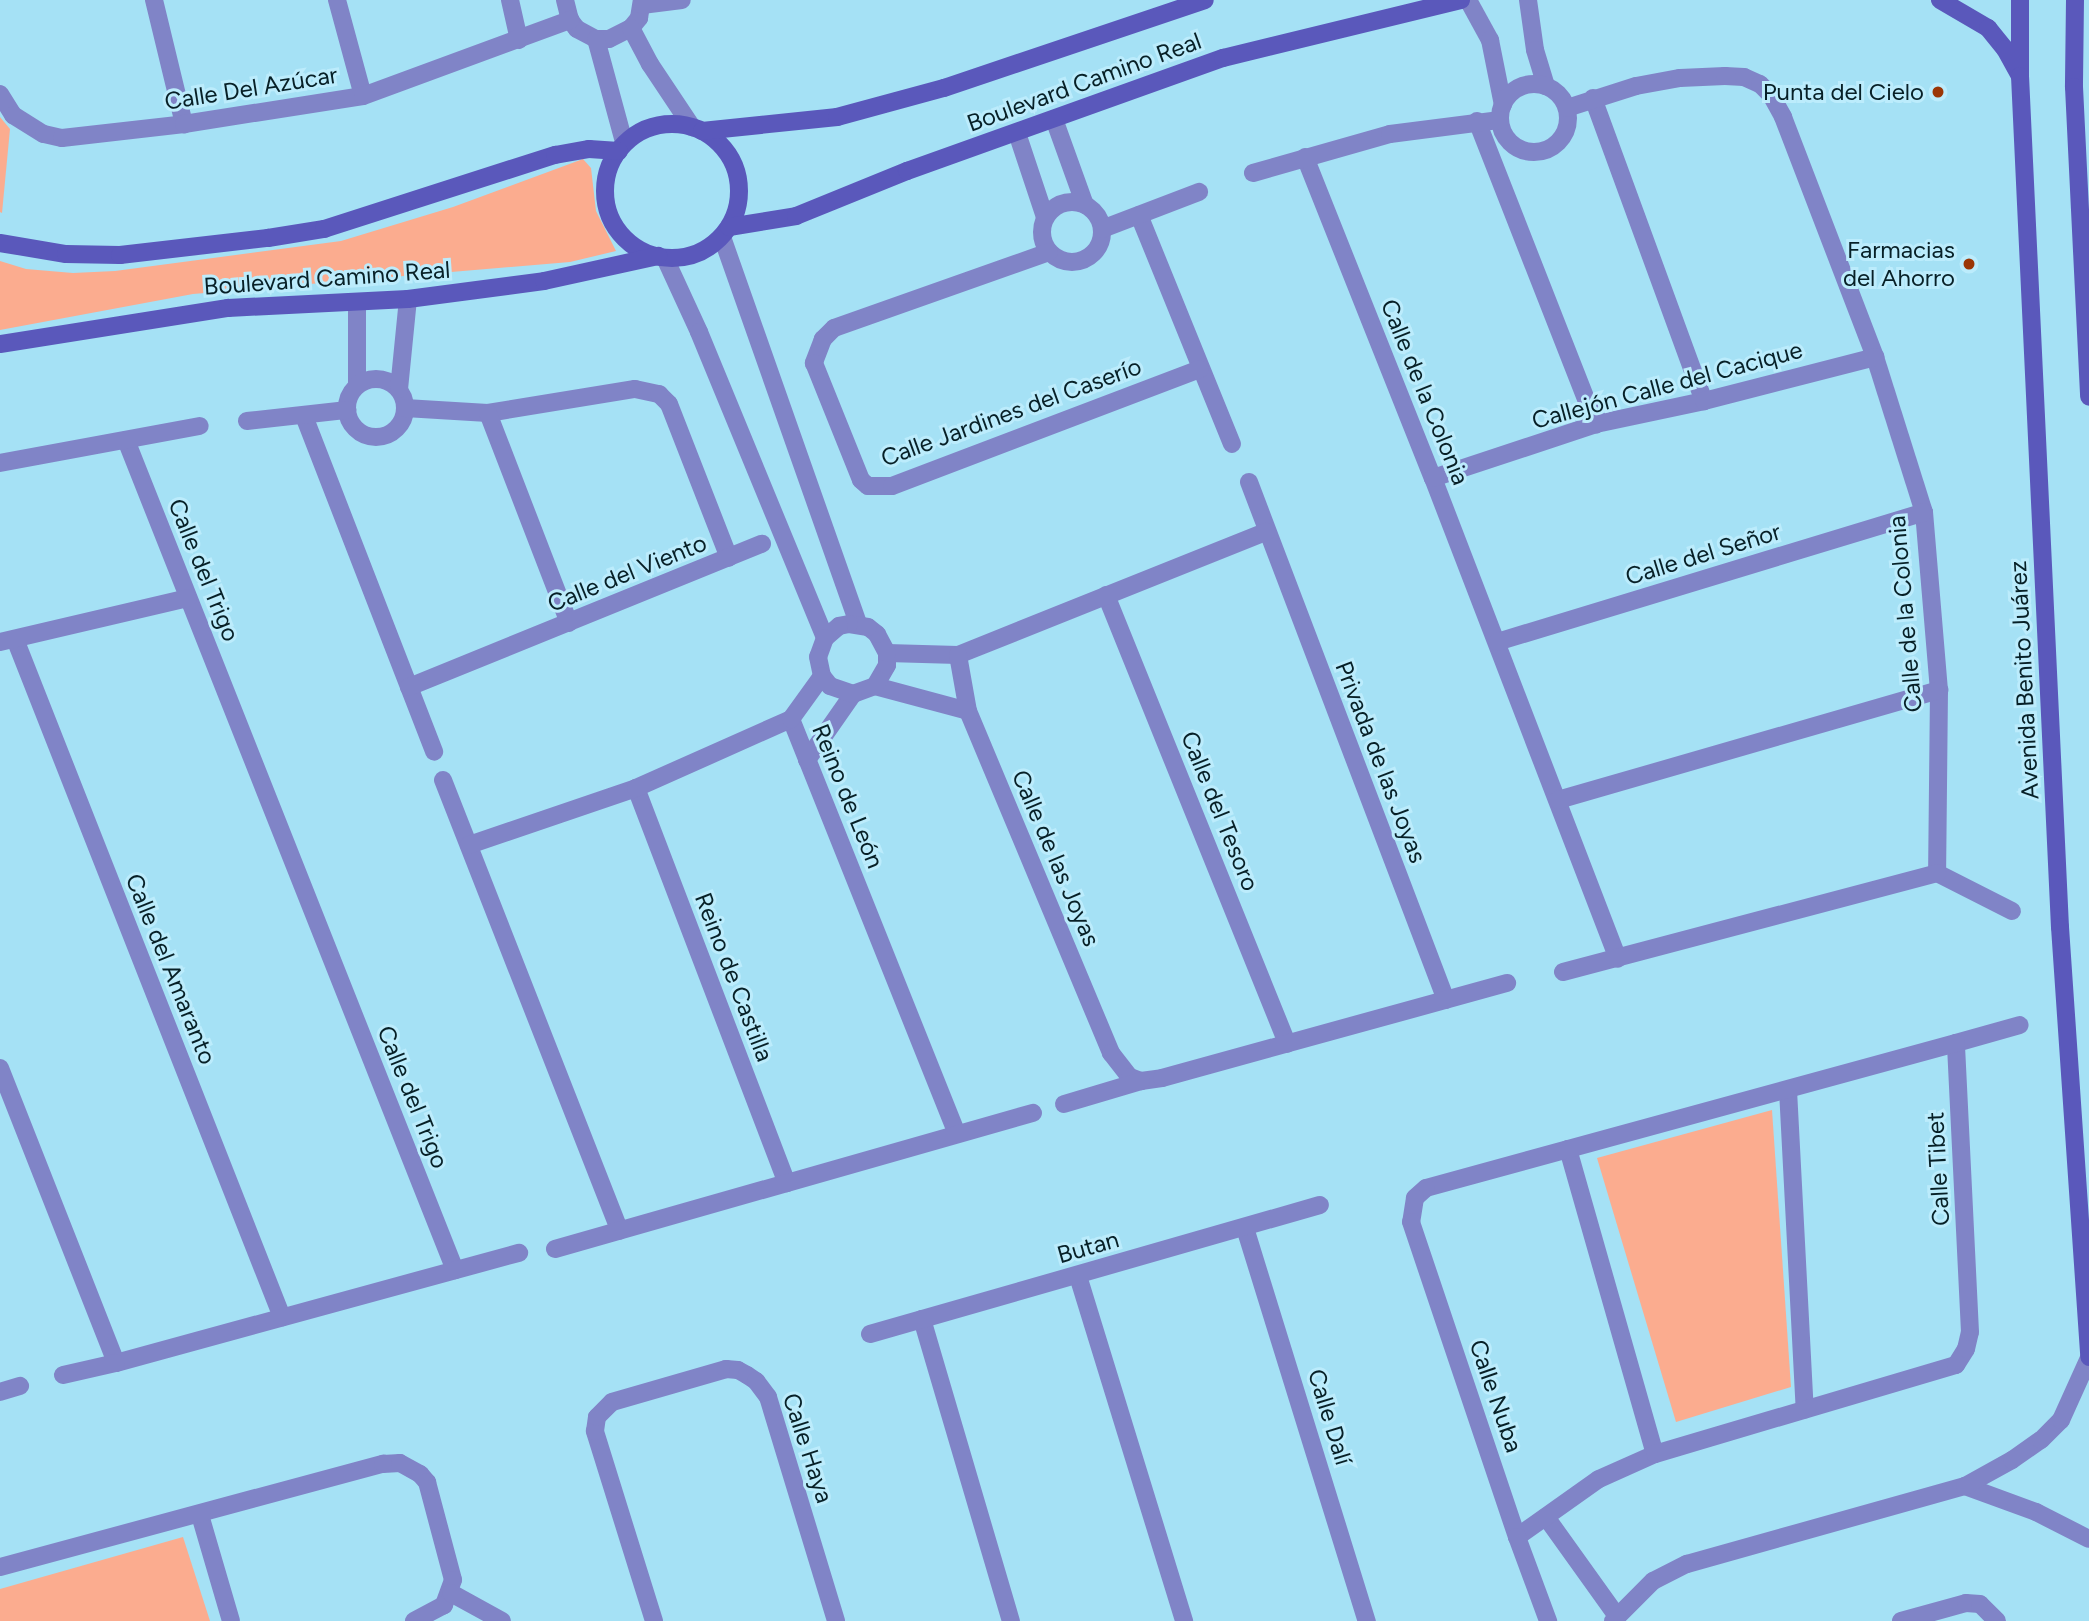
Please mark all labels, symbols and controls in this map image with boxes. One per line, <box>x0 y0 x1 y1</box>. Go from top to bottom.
street label: Boulevard Camino Real <box>963 26 1205 138</box>
street label: Calle Del Azúcar <box>162 60 340 116</box>
place label: Punta del Cielo <box>1763 78 1924 106</box>
marker: Punta del Cielo <box>1930 84 1946 100</box>
place label: Farmacias del Ahorro <box>1843 236 1955 292</box>
street label: Boulevard Camino Real <box>203 255 451 301</box>
marker: Farmacias del Ahorro <box>1961 256 1977 272</box>
street label: Calle de la Colonia <box>1375 295 1475 489</box>
street label: Callejón Calle del Cacique <box>1529 335 1805 435</box>
street label: Calle Jardines del Caserío <box>877 351 1145 473</box>
street label: Calle del Trigo <box>162 494 246 646</box>
street label: Calle de la Colonia <box>1882 514 1928 714</box>
street label: Calle del Señor <box>1622 517 1784 591</box>
street label: Calle del Viento <box>543 528 711 618</box>
street label: Avenida Benito Juárez <box>2003 560 2045 800</box>
street label: Privada de las Joyas <box>1329 657 1433 867</box>
street label: Reino de León <box>806 720 890 872</box>
street label: Calle del Tesoro <box>1175 727 1265 895</box>
street label: Calle de las Joyas <box>1006 766 1106 950</box>
street label: Calle del Amaranto <box>120 869 222 1069</box>
street label: Reino de Castilla <box>689 889 779 1065</box>
street label: Calle del Trigo <box>371 1021 455 1173</box>
street label: Calle Tibet <box>1921 1111 1955 1227</box>
street label: Butan <box>1054 1225 1122 1269</box>
street label: Calle Nuba <box>1463 1336 1529 1456</box>
street label: Calle Dalí <box>1302 1366 1358 1468</box>
street label: Calle Haya <box>777 1389 839 1507</box>

